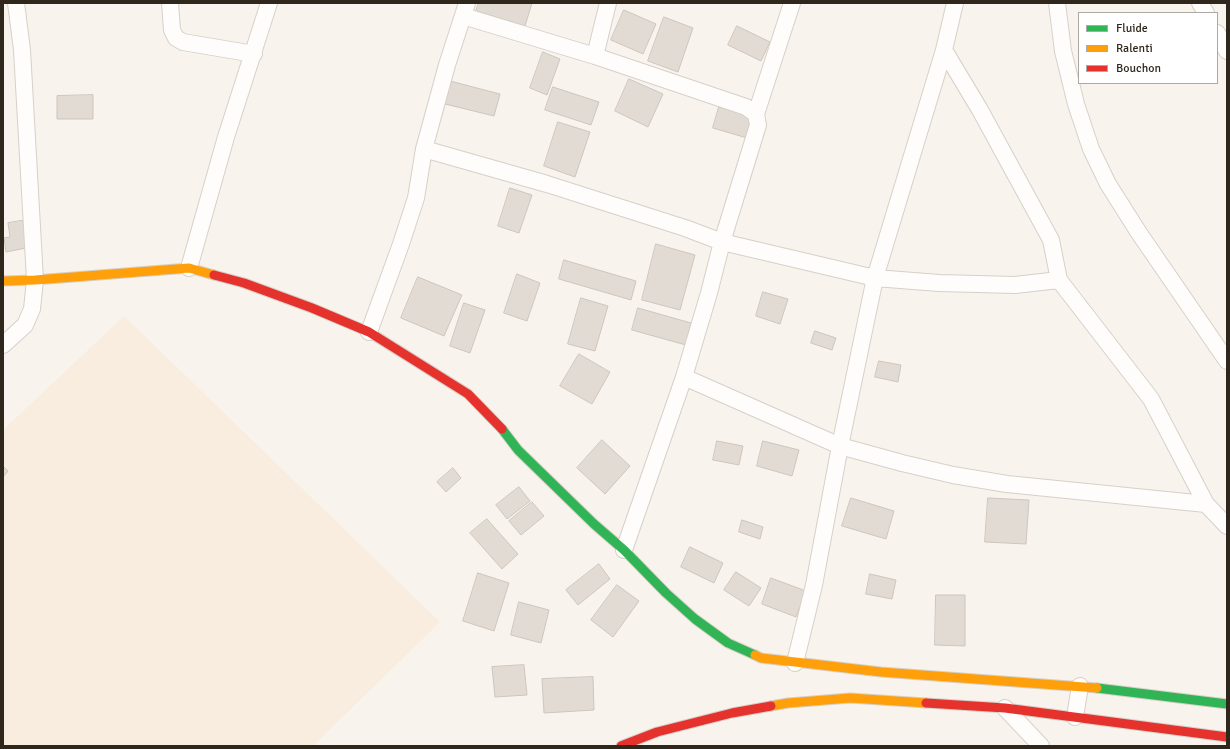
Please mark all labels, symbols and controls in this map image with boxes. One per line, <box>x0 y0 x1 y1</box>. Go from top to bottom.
legend <box>1078 12 1218 84</box>
text: Fluide <box>1116 21 1148 36</box>
text: Ralenti <box>1116 41 1153 56</box>
text: Bouchon <box>1116 61 1161 76</box>

